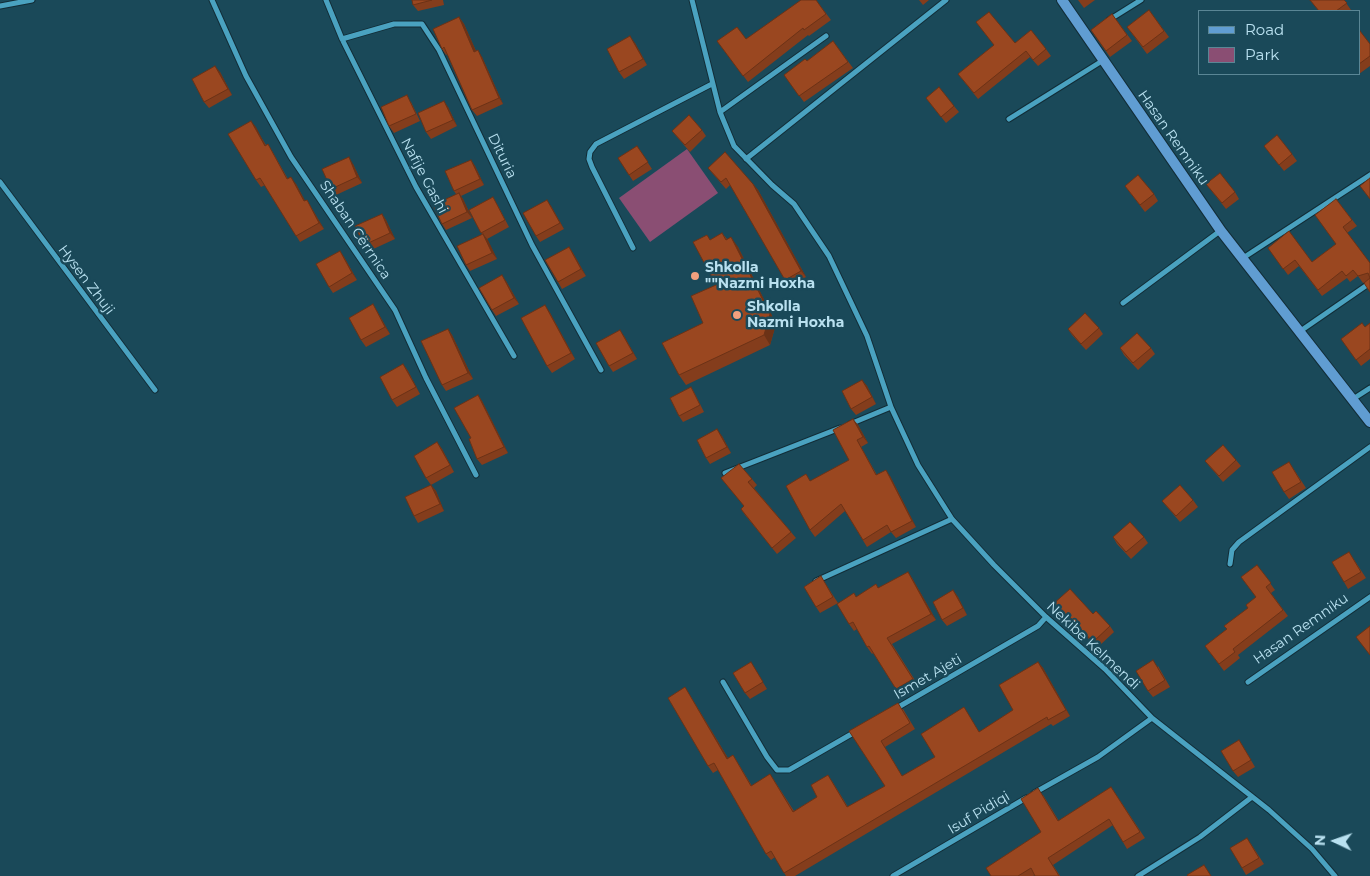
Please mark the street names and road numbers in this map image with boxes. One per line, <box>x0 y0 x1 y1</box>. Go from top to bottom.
street label: Hasan Remniku <box>1134 87 1212 189</box>
street label: Dituria <box>484 131 520 181</box>
street label: Nafije Gashi <box>397 135 451 217</box>
street label: Shaban Cërrnica <box>316 177 394 283</box>
street label: Hysen Zhuji <box>54 242 118 318</box>
street label: Hasan Remniku <box>1250 590 1352 668</box>
street label: Nekibe Kelmendi <box>1043 598 1143 694</box>
street label: Ismet Ajeti <box>891 651 965 703</box>
street label: Isuf Pidiqi <box>945 788 1013 838</box>

